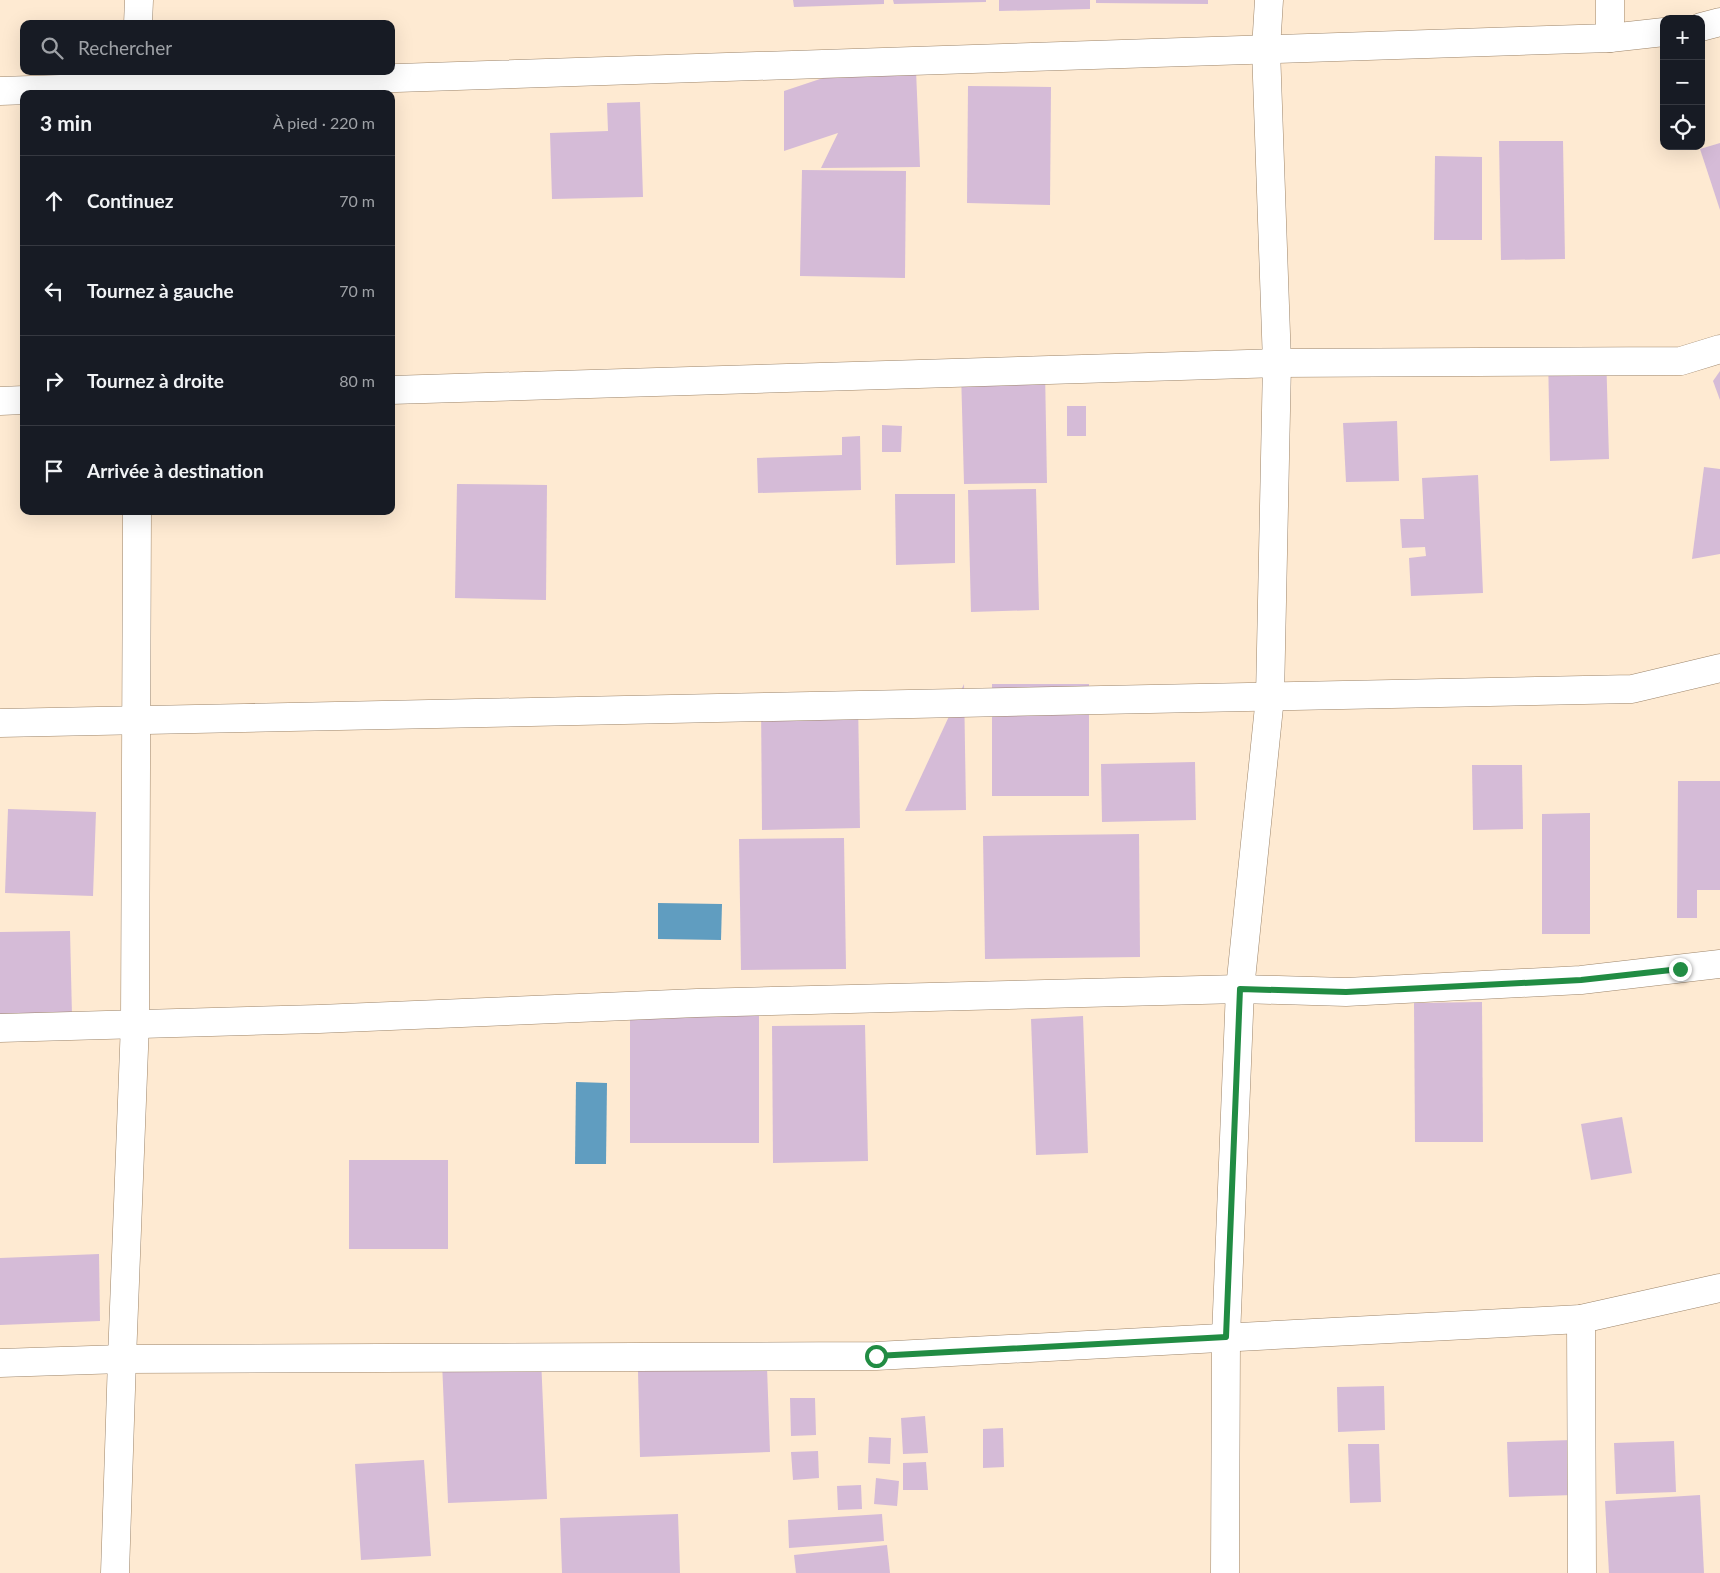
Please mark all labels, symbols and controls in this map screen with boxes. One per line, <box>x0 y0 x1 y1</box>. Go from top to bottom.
map controls <box>1660 15 1705 150</box>
button: + <box>1660 15 1705 60</box>
search box <box>20 20 395 75</box>
icon: search <box>38 34 66 62</box>
text: Rechercher <box>78 36 172 59</box>
button: − <box>1660 60 1705 105</box>
button: locate <box>1660 105 1705 150</box>
text: 3 min <box>40 110 92 135</box>
text: À pied · 220 m <box>273 113 375 132</box>
icon: ahead <box>40 187 68 215</box>
text: Continuez <box>87 189 173 212</box>
text: 70 m <box>339 191 375 210</box>
icon: left <box>40 277 68 305</box>
text: Tournez à gauche <box>87 279 234 302</box>
text: 70 m <box>339 281 375 300</box>
icon: right <box>40 367 68 395</box>
text: Tournez à droite <box>87 369 224 392</box>
text: 80 m <box>339 371 375 390</box>
icon: arrive <box>40 457 68 485</box>
text: Arrivée à destination <box>87 459 264 482</box>
route end <box>1669 958 1692 981</box>
route start <box>865 1345 888 1368</box>

